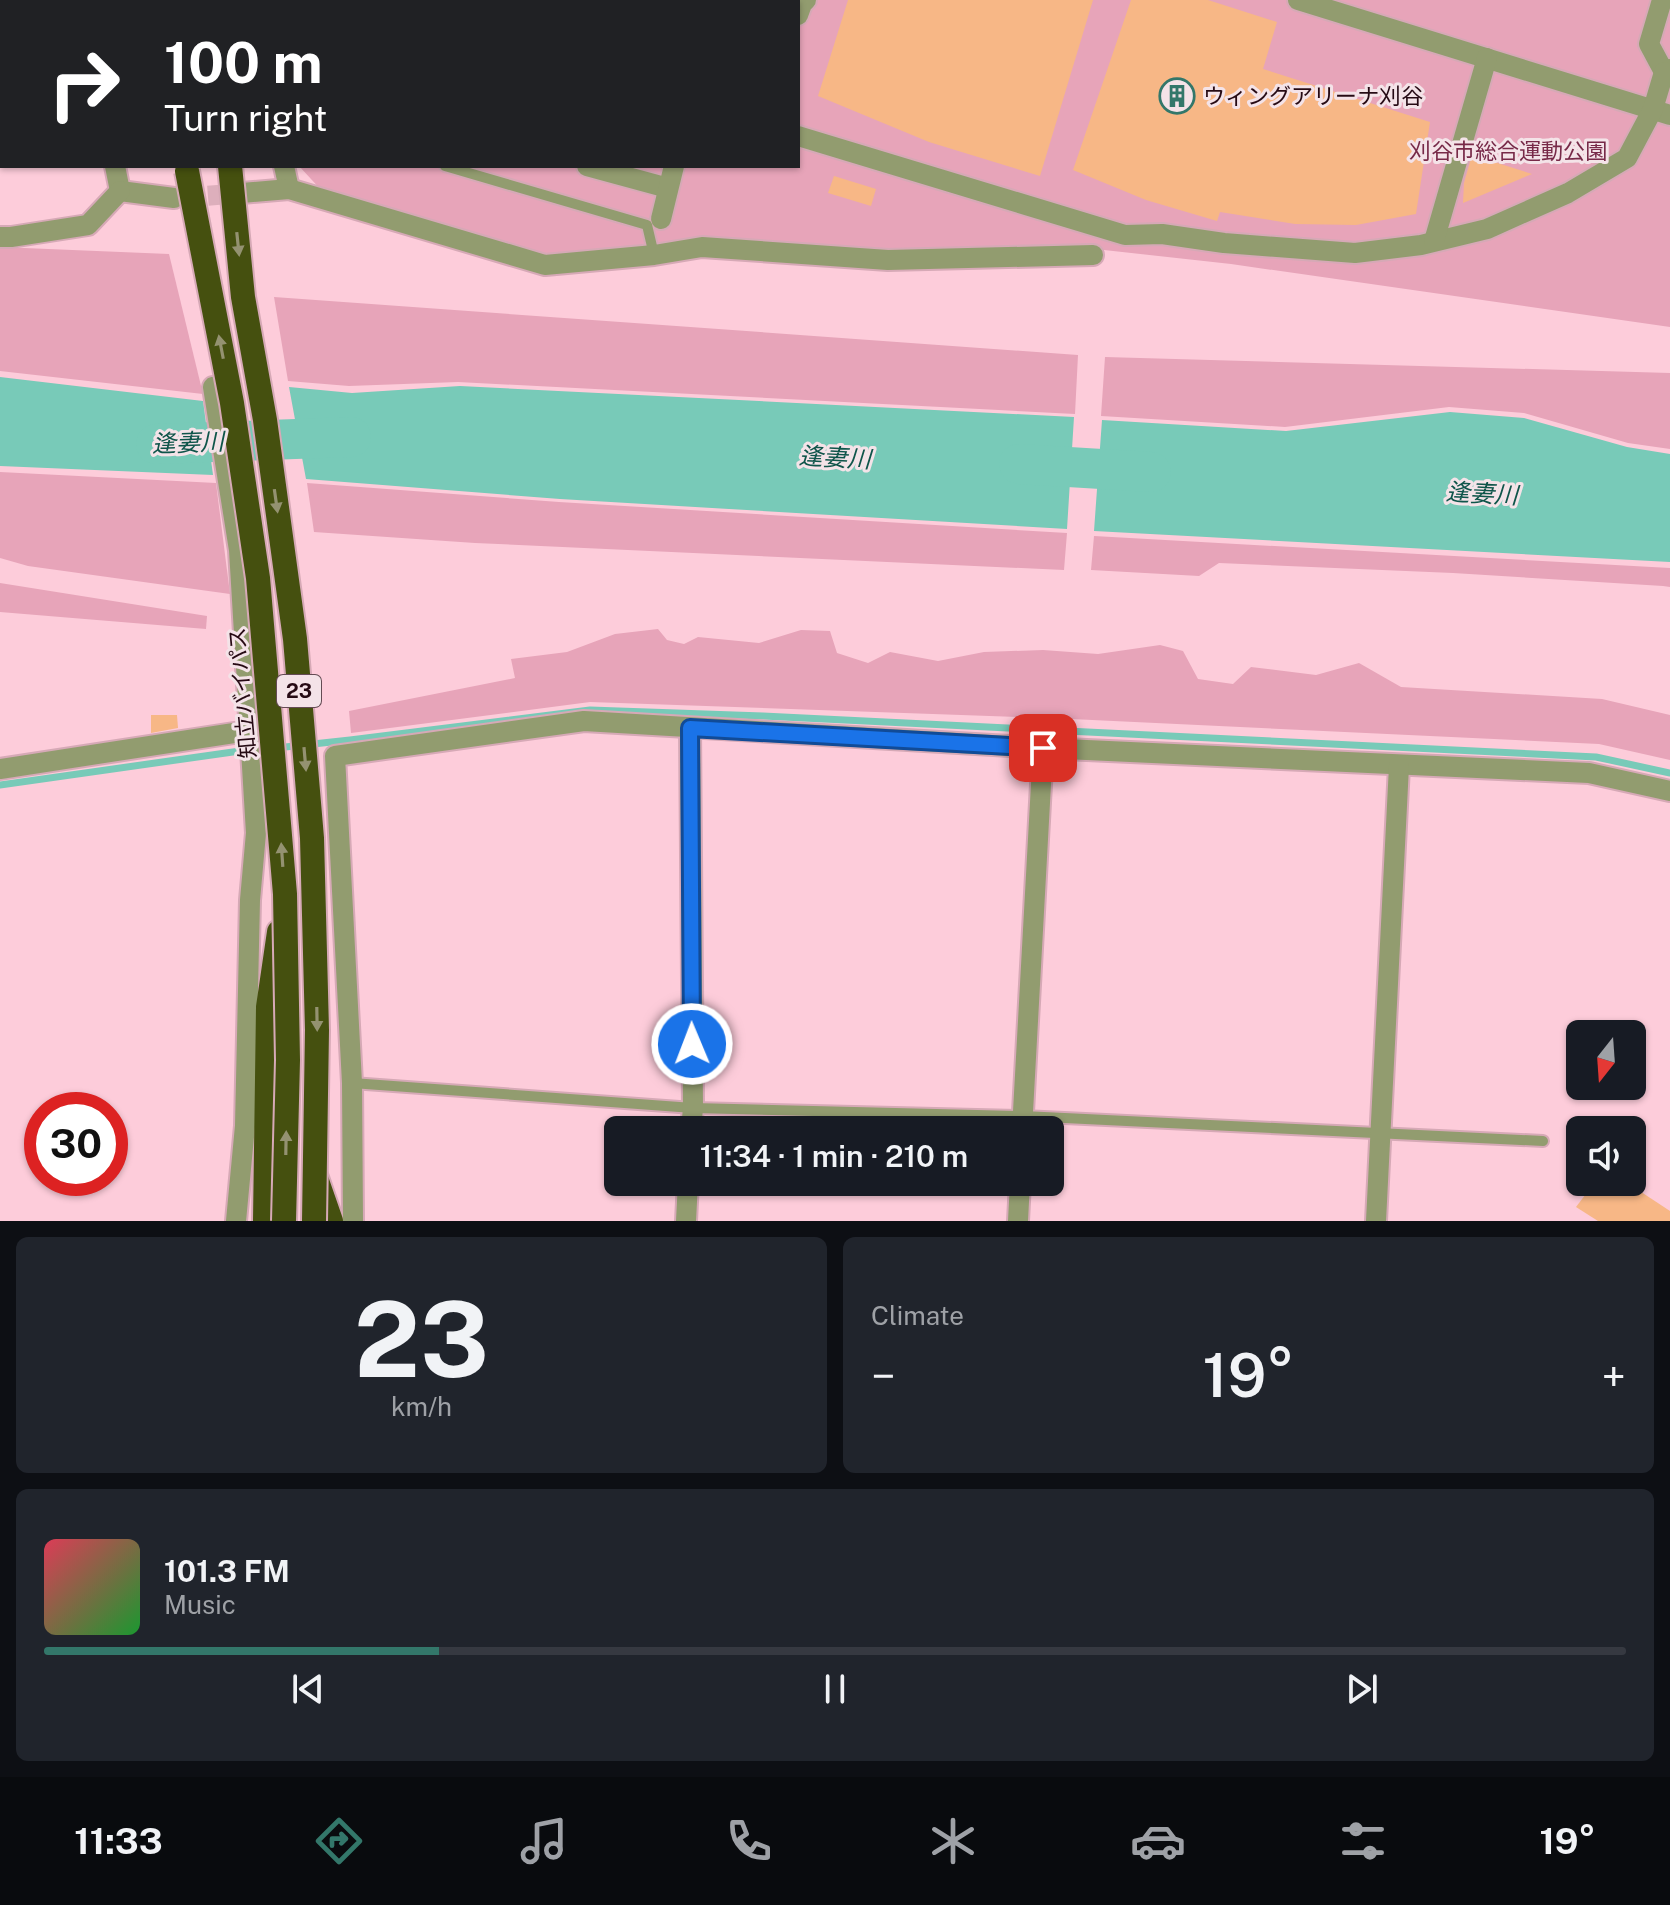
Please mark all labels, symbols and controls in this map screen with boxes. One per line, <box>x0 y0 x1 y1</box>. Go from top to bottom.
text: 100 m <box>164 30 323 96</box>
icon: right <box>32 32 136 136</box>
building icon: ウィングアリーナ刈谷 <box>1158 77 1196 115</box>
place label: ウィングアリーナ刈谷 <box>1203 83 1423 109</box>
text: Turn right <box>164 97 327 139</box>
park label: 刈谷市総合運動公園 <box>1409 138 1607 164</box>
one-way arrow <box>231 231 244 256</box>
one-way arrow <box>214 334 227 359</box>
water label: 逢妻川 <box>152 427 227 457</box>
water label: 逢妻川 <box>798 441 875 473</box>
water label: 逢妻川 <box>1445 477 1522 509</box>
one-way arrow <box>270 488 283 513</box>
street label: 知立バイパス <box>223 626 261 760</box>
road number: 23 <box>277 675 321 707</box>
pin <box>1009 714 1077 782</box>
icon: arrive <box>1021 726 1065 770</box>
one-way arrow <box>299 747 312 772</box>
one-way arrow <box>275 842 288 867</box>
position arrow <box>650 1002 734 1086</box>
one-way arrow <box>311 1007 323 1032</box>
north arrow <box>1566 1020 1646 1100</box>
map controls <box>1566 1020 1646 1196</box>
speed limit sign: 30 <box>24 1092 128 1196</box>
button: sound <box>1566 1116 1646 1196</box>
one-way arrow <box>280 1130 293 1155</box>
text: 11:34 · 1 min · 210 m <box>700 1138 968 1174</box>
text: 23 <box>354 1278 489 1400</box>
text: Climate <box>871 1300 964 1331</box>
text: 19° <box>1203 1340 1294 1411</box>
text: − <box>871 1350 895 1402</box>
text: + <box>1602 1350 1626 1402</box>
text: km/h <box>391 1391 452 1422</box>
text: 101.3 FM <box>164 1553 290 1589</box>
text: Music <box>164 1589 236 1620</box>
icon: previous <box>286 1667 330 1711</box>
icon: pause <box>813 1667 857 1711</box>
icon: next <box>1340 1667 1384 1711</box>
icon: directions <box>311 1813 367 1869</box>
icon: music <box>516 1813 572 1869</box>
icon: phone <box>721 1813 777 1869</box>
icon: climate <box>925 1813 981 1869</box>
icon: car <box>1130 1813 1186 1869</box>
icon: filters <box>1335 1813 1391 1869</box>
text: 11:33 <box>74 1820 163 1862</box>
text: 19° <box>1539 1820 1596 1862</box>

